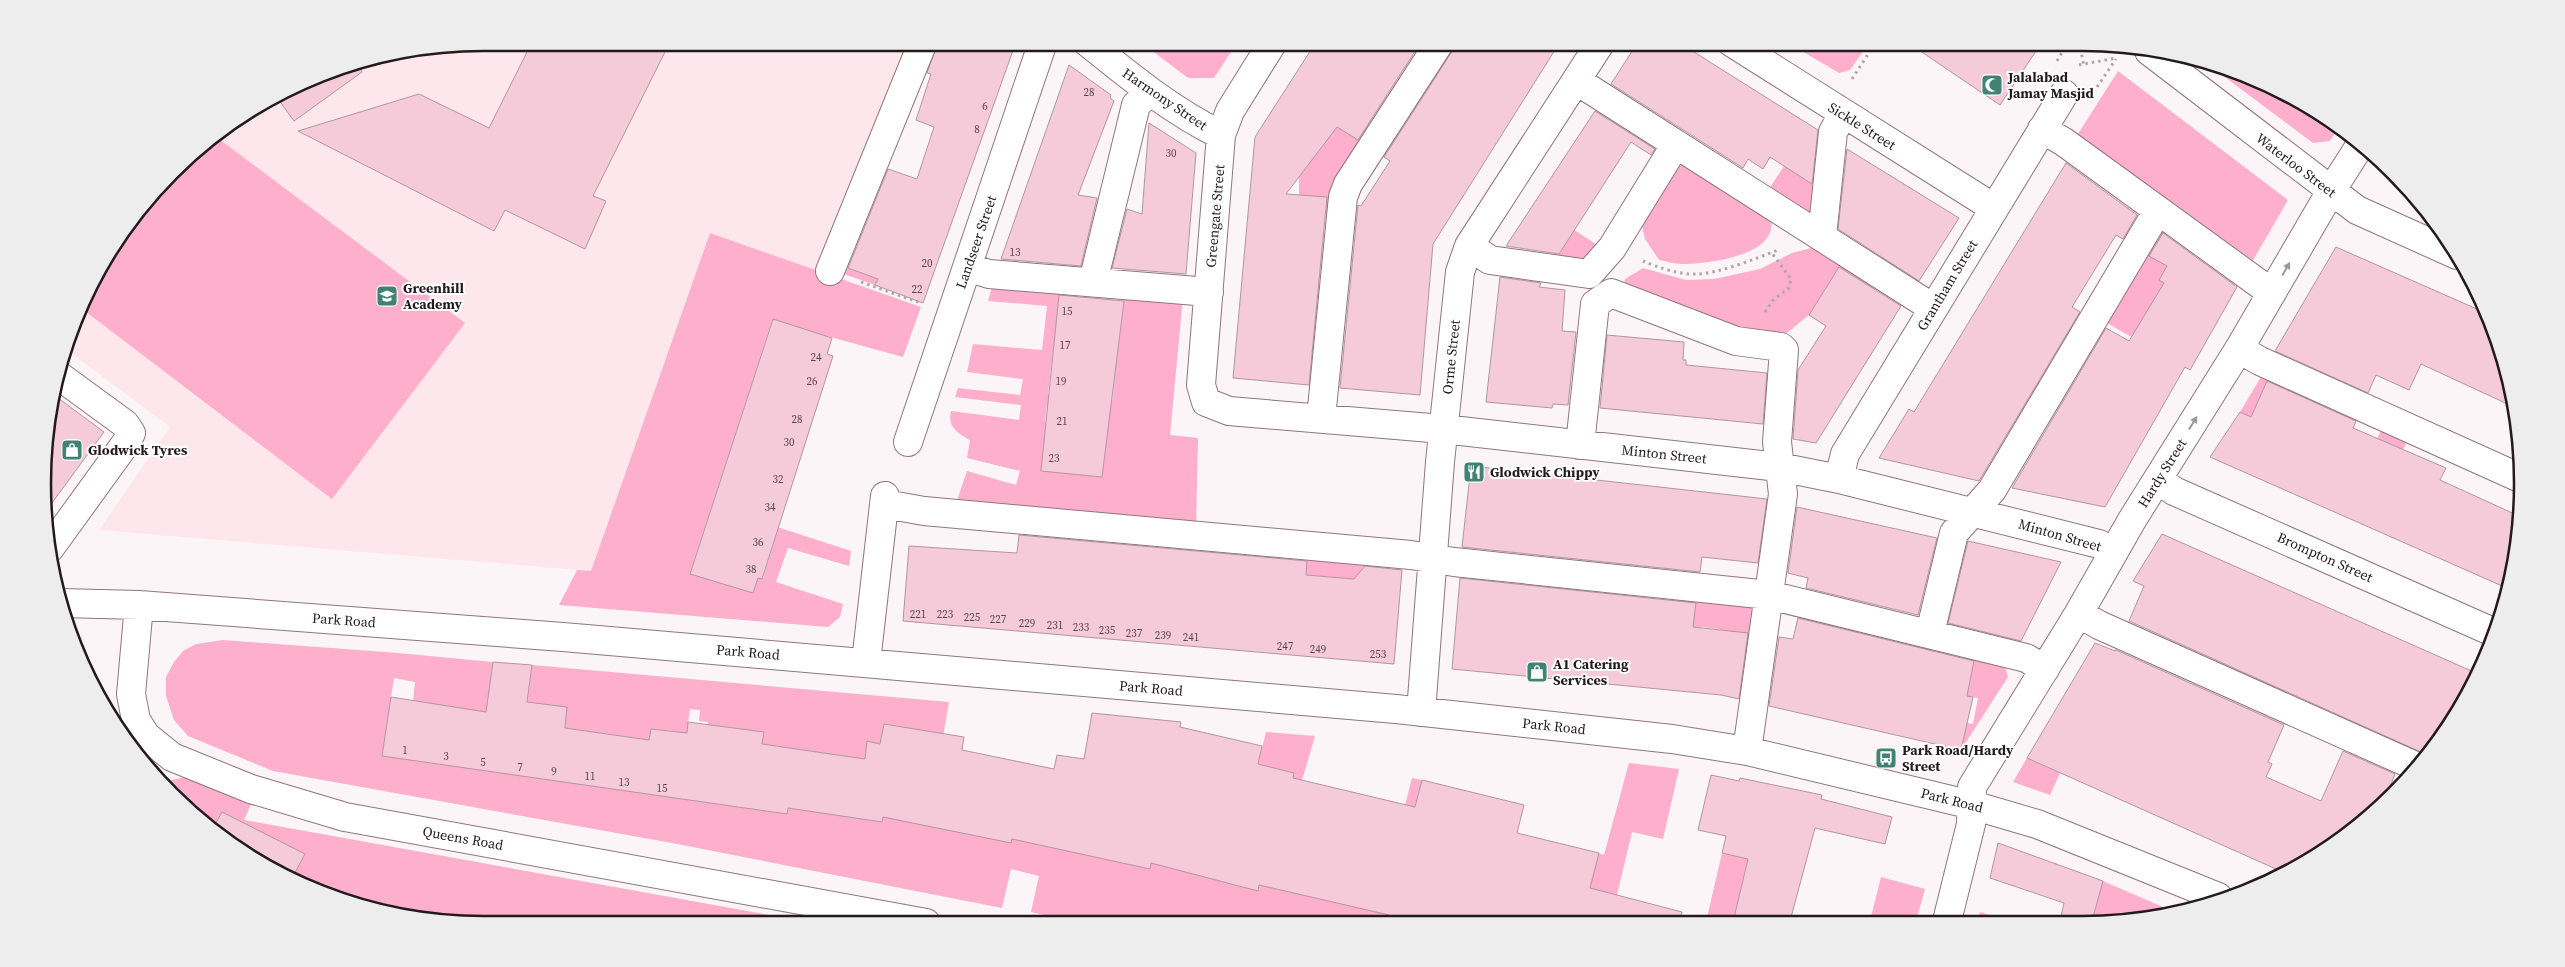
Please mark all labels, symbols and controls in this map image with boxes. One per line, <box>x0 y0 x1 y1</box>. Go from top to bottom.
street label: Harmony Street <box>1118 63 1212 135</box>
place label: Jalalabad Jamay Masjid <box>2007 67 2094 103</box>
mosque icon: Jalalabad Jamay Masjid <box>1980 73 2004 97</box>
house number: 28 <box>1084 85 1095 100</box>
street label: Sickle Street <box>1824 97 1900 155</box>
house number: 6 <box>982 99 988 114</box>
house number: 8 <box>974 122 980 137</box>
street label: Waterloo Street <box>2252 128 2341 202</box>
house number: 30 <box>1166 146 1177 161</box>
street label: Greengate Street <box>1201 163 1230 268</box>
street label: Landseer Street <box>951 192 1001 291</box>
street label: Grantham Street <box>1912 235 1982 334</box>
house number: 13 <box>1010 245 1021 260</box>
house number: 20 <box>922 256 933 271</box>
one-way arrow <box>2282 261 2290 276</box>
place label: Greenhill Academy <box>403 278 465 314</box>
house number: 22 <box>912 282 923 297</box>
school or university icon: Greenhill Academy <box>375 284 399 308</box>
house number: 15 <box>1062 304 1073 319</box>
street label: Orme Street <box>1437 318 1465 395</box>
house number: 17 <box>1060 338 1071 353</box>
house number: 24 <box>811 350 822 365</box>
house number: 26 <box>807 374 818 389</box>
house number: 19 <box>1056 374 1067 389</box>
house number: 28 <box>792 412 803 427</box>
house number: 21 <box>1057 414 1068 429</box>
one-way arrow <box>2188 416 2198 429</box>
street label: Hardy Street <box>2133 434 2191 511</box>
house number: 30 <box>784 435 795 450</box>
shop icon: Glodwick Tyres <box>60 438 84 462</box>
place label: Glodwick Tyres <box>88 440 188 460</box>
street label: Minton Street <box>1620 440 1708 468</box>
house number: 23 <box>1049 451 1060 466</box>
restaurant icon: Glodwick Chippy <box>1462 460 1486 484</box>
place label: Glodwick Chippy <box>1490 462 1600 482</box>
house number: 32 <box>773 472 784 487</box>
house number: 34 <box>765 500 776 515</box>
street label: Minton Street <box>2016 514 2104 557</box>
street label: Brompton Street <box>2274 527 2376 587</box>
house number: 36 <box>753 535 764 550</box>
house number: 38 <box>746 562 757 577</box>
house number: 221 <box>910 607 926 622</box>
house number: 223 <box>937 607 954 622</box>
street label: Park Road <box>312 608 377 632</box>
house number: 225 <box>964 610 981 625</box>
house number: 227 <box>990 612 1007 627</box>
house number: 229 <box>1019 616 1035 631</box>
house number: 231 <box>1047 618 1063 633</box>
house number: 233 <box>1073 620 1090 635</box>
house number: 235 <box>1099 623 1116 638</box>
house number: 237 <box>1126 626 1143 641</box>
house number: 239 <box>1155 628 1171 643</box>
house number: 241 <box>1183 630 1199 645</box>
street label: Park Road <box>715 639 781 665</box>
house number: 247 <box>1277 639 1294 654</box>
house number: 249 <box>1310 642 1326 657</box>
house number: 253 <box>1370 647 1387 662</box>
place label: A1 Catering Services <box>1553 654 1629 690</box>
shop icon: A1 Catering Services <box>1525 660 1549 684</box>
street label: Park Road <box>1118 675 1184 701</box>
street label: Park Road <box>1521 713 1587 739</box>
place label: Park Road/Hardy Street <box>1902 740 2014 776</box>
house number: 1 <box>402 743 408 758</box>
bus stop icon: Park Road/Hardy Street <box>1874 746 1898 770</box>
house number: 3 <box>443 749 449 764</box>
house number: 5 <box>480 755 486 770</box>
house number: 7 <box>517 760 523 775</box>
house number: 9 <box>551 764 557 779</box>
house number: 11 <box>585 769 596 784</box>
house number: 13 <box>619 775 630 790</box>
house number: 15 <box>657 781 668 796</box>
street label: Park Road <box>1919 783 1985 817</box>
street label: Queens Road <box>421 821 505 855</box>

